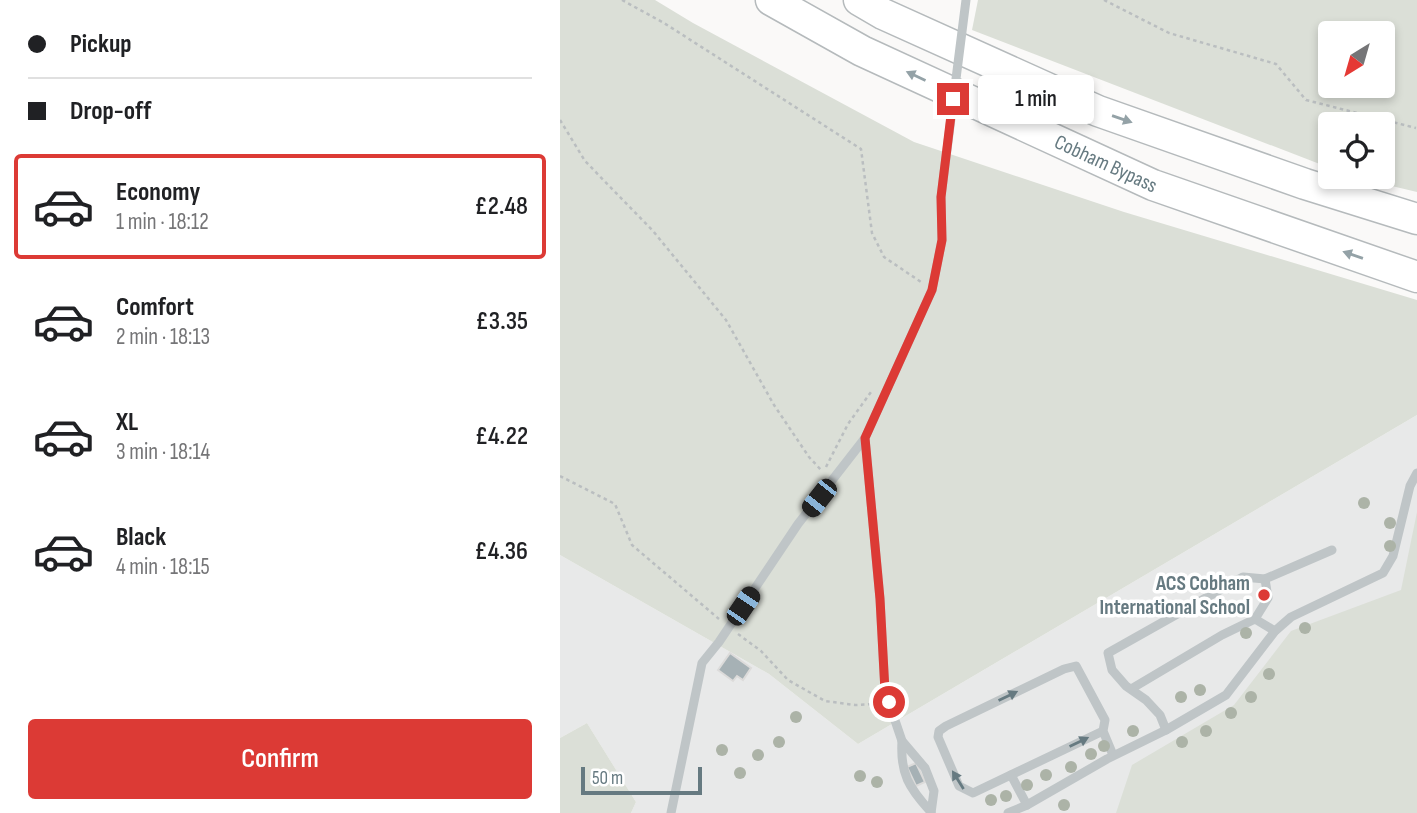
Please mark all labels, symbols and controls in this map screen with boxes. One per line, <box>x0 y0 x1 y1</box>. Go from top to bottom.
north arrow <box>1318 21 1395 98</box>
map controls <box>1318 21 1395 189</box>
text: Pickup <box>70 29 132 60</box>
one-way arrow <box>906 70 926 82</box>
callout: 1 min <box>978 74 1093 124</box>
route end <box>937 83 969 115</box>
text: 1 min <box>1015 85 1057 113</box>
text: Drop-off <box>70 96 151 127</box>
button: locate <box>1318 112 1395 189</box>
one-way arrow <box>1111 114 1132 125</box>
street label: Cobham Bypass <box>1051 129 1161 198</box>
icon: car <box>32 175 95 238</box>
text: Economy <box>116 177 200 208</box>
text: £2.48 <box>475 191 528 222</box>
text: 1 min · 18:12 <box>116 208 209 236</box>
one-way arrow <box>1342 249 1363 260</box>
icon: car <box>32 290 95 353</box>
text: Comfort <box>116 292 194 323</box>
text: £3.35 <box>476 306 528 337</box>
text: 2 min · 18:13 <box>116 323 210 351</box>
icon: car <box>32 405 95 468</box>
text: XL <box>116 407 138 438</box>
text: £4.22 <box>475 421 528 452</box>
text: 3 min · 18:14 <box>116 438 210 466</box>
car <box>798 475 841 521</box>
icon: car <box>32 520 95 583</box>
text: Black <box>116 522 166 553</box>
text: £4.36 <box>475 536 528 567</box>
text: 4 min · 18:15 <box>116 553 210 581</box>
place label: ACS Cobham International School <box>1100 571 1250 620</box>
car <box>723 583 764 629</box>
marker: ACS Cobham International School <box>1256 587 1272 603</box>
route start <box>873 686 905 718</box>
one-way arrow <box>997 691 1018 702</box>
button: Confirm <box>28 719 532 799</box>
one-way arrow <box>1069 737 1089 748</box>
scale bar <box>581 764 702 796</box>
text: 50 m <box>592 767 623 790</box>
one-way arrow <box>952 770 965 790</box>

